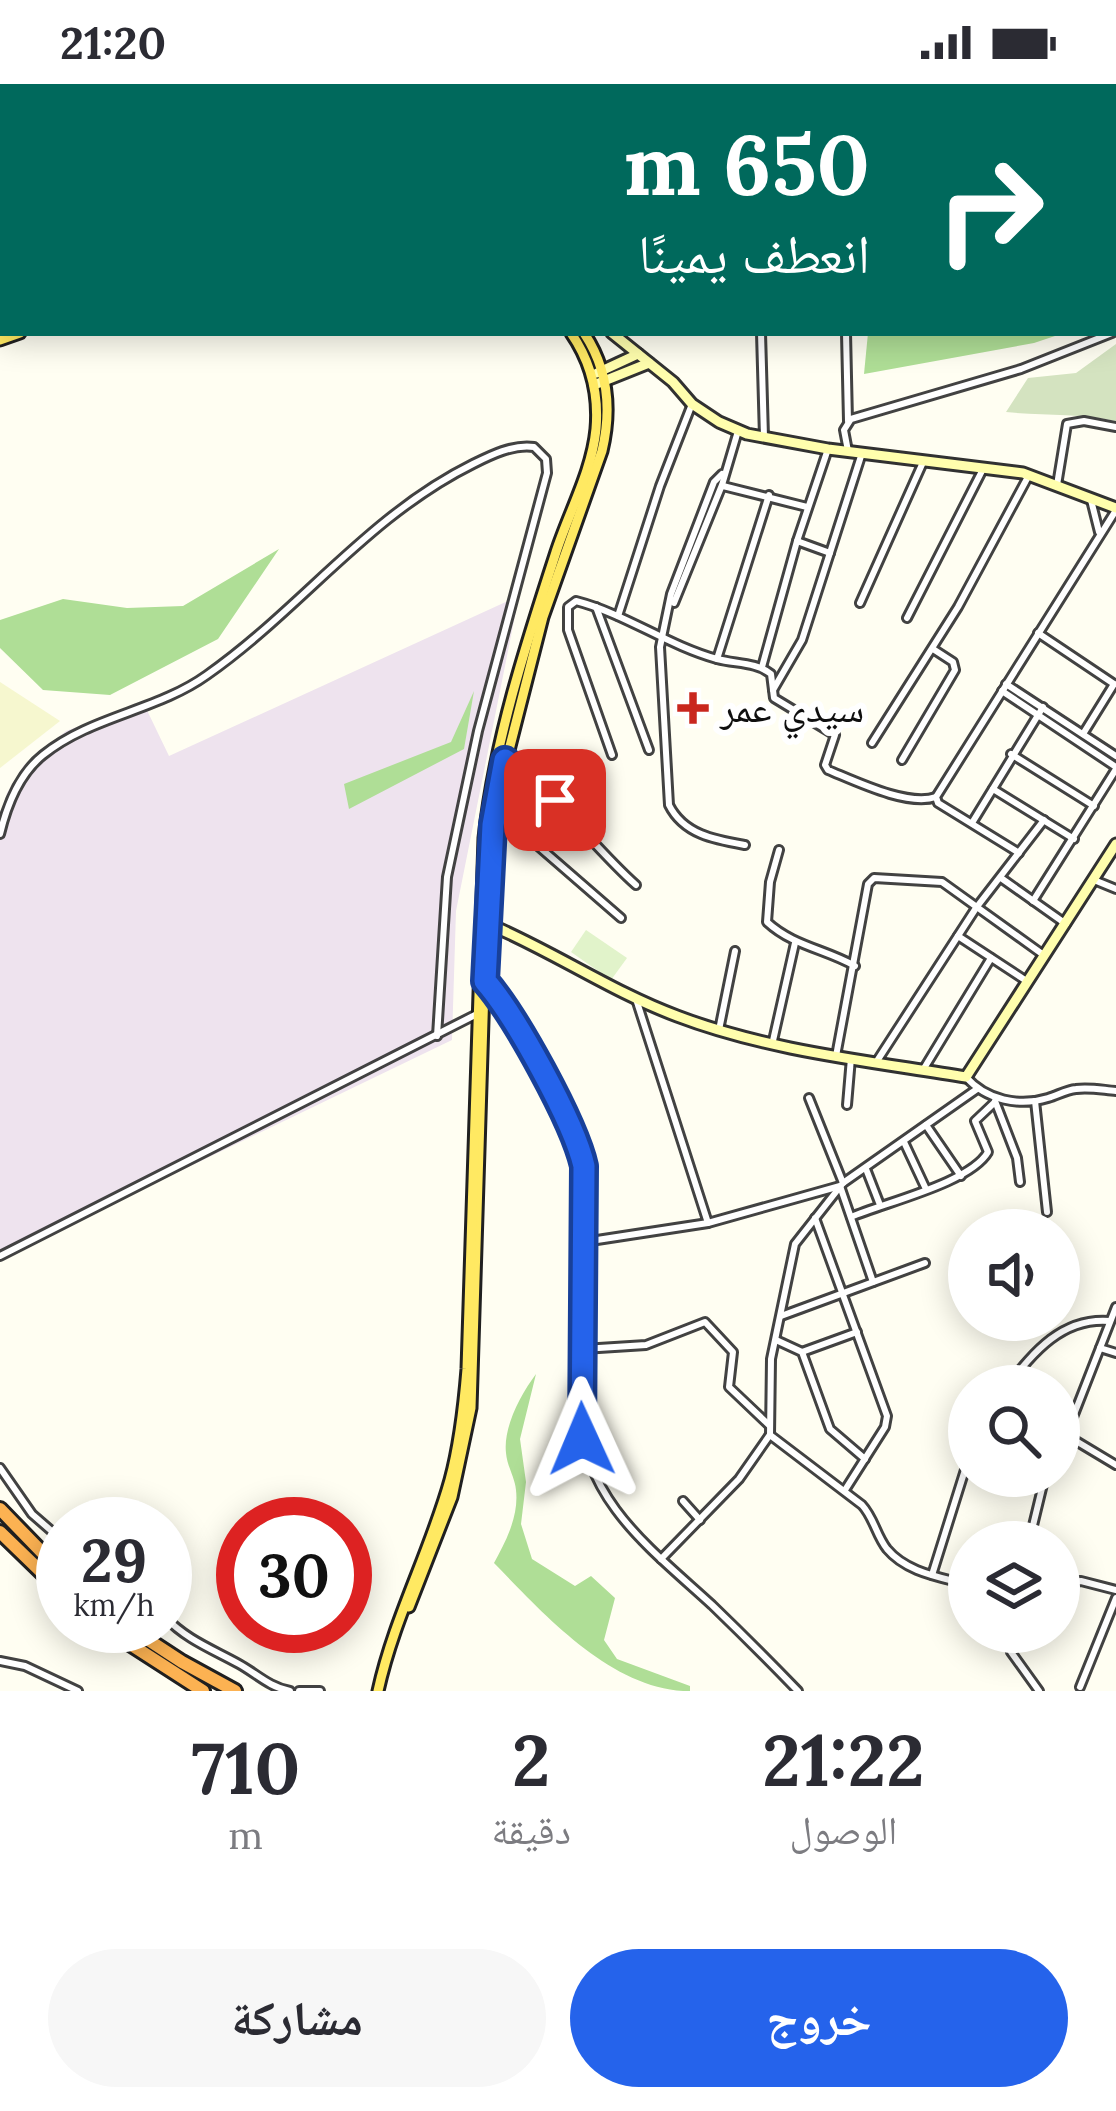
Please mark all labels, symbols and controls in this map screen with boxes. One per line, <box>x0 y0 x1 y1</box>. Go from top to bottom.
text: 21:20 <box>60 14 166 71</box>
text: 650 m <box>624 110 870 218</box>
icon: right <box>912 132 1068 288</box>
text: انعطف يمينًا <box>638 219 870 288</box>
place label: سيدي عمر <box>719 683 864 740</box>
marker: سيدي عمر <box>677 692 709 724</box>
pin <box>504 749 606 851</box>
icon: arrive <box>522 767 588 833</box>
map controls <box>948 1209 1080 1653</box>
button: sound <box>948 1209 1080 1341</box>
button: search <box>948 1365 1080 1497</box>
position arrow <box>519 1376 645 1502</box>
speed limit sign: 30 <box>216 1497 372 1653</box>
button: layers <box>948 1521 1080 1653</box>
text: 29 <box>81 1522 147 1598</box>
text: km/h <box>73 1586 155 1624</box>
text: 2 <box>512 1714 550 1806</box>
text: 21:22 <box>762 1714 925 1806</box>
text: 710 <box>191 1722 300 1814</box>
text: دقيقة <box>492 1805 571 1855</box>
text: الوصول <box>789 1805 897 1855</box>
text: m <box>228 1810 263 1860</box>
button: مشاركة <box>48 1949 546 2087</box>
button: خروج <box>570 1949 1068 2087</box>

